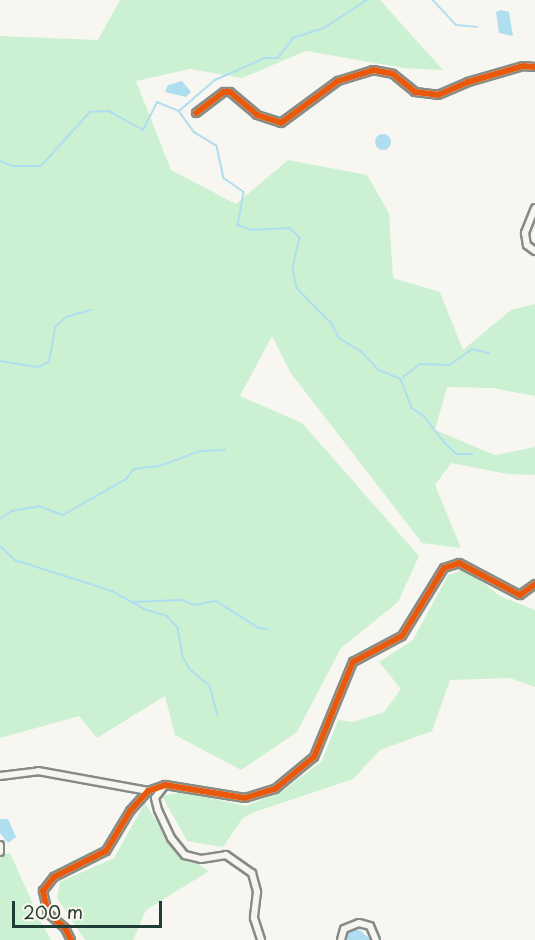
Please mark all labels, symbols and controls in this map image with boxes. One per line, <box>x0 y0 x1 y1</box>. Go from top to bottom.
scale bar <box>15 889 165 927</box>
text: 200 m <box>23 898 83 925</box>

